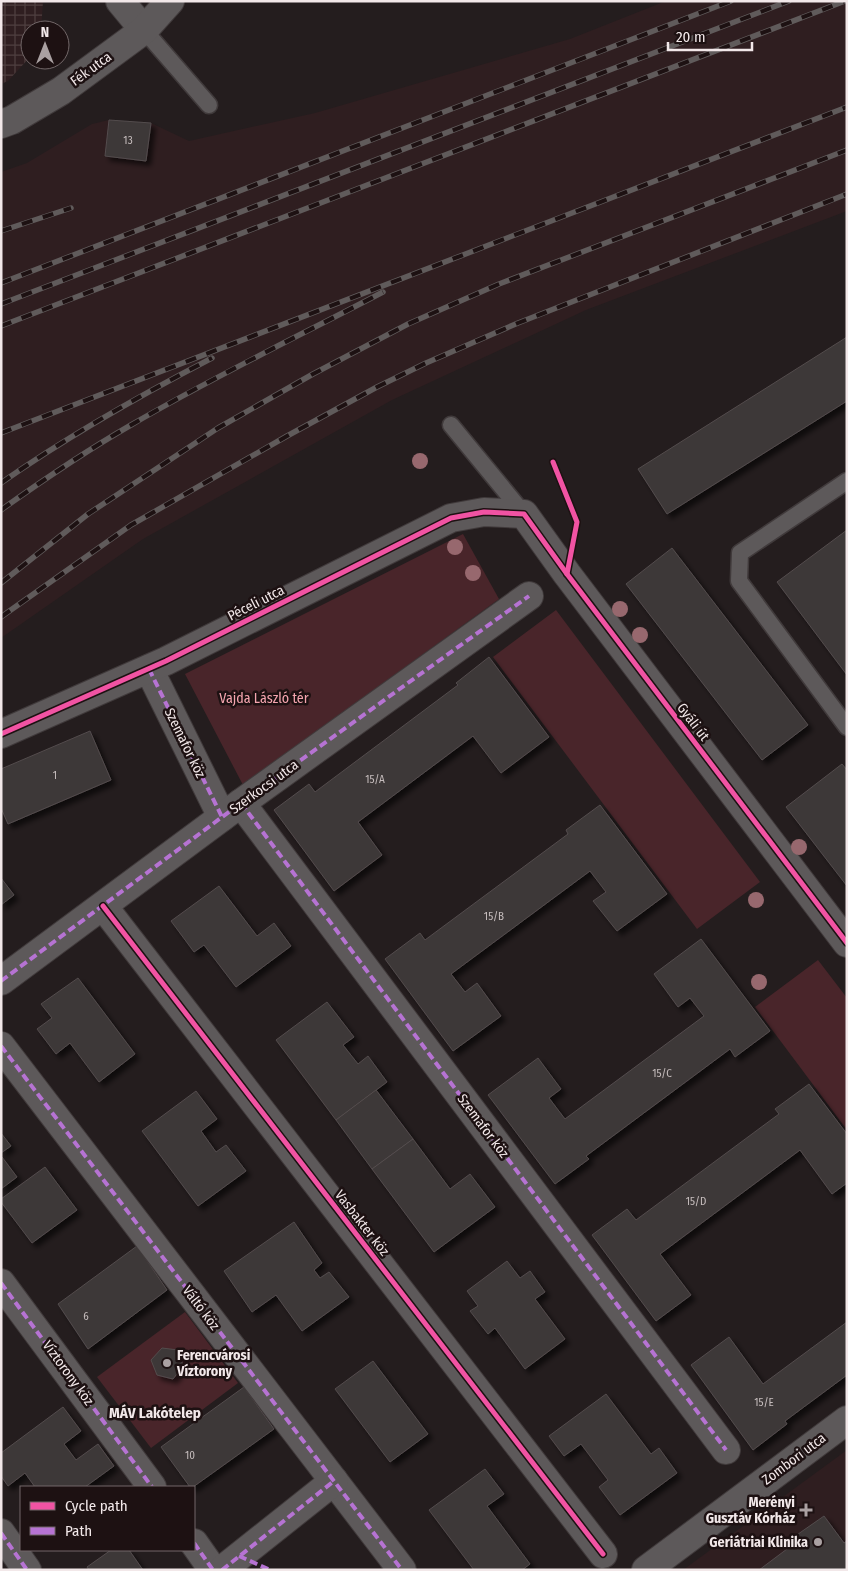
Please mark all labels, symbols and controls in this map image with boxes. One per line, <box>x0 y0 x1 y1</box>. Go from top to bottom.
north arrow <box>20 20 70 70</box>
scale bar <box>668 20 752 52</box>
text: N <box>41 24 49 41</box>
text: 20 m <box>676 28 706 46</box>
street label: Fék utca <box>67 48 115 90</box>
house number: 13 <box>123 134 133 147</box>
street label: Péceli utca <box>225 581 287 625</box>
park label: Vajda László tér <box>219 690 309 707</box>
street label: Gyáli út <box>673 700 713 745</box>
street label: Szemafor köz <box>161 705 209 781</box>
street label: Szerkocsi utca <box>226 756 302 818</box>
house number: 1 <box>53 769 57 782</box>
house number: 15/A <box>365 773 385 786</box>
house number: 15/B <box>484 910 504 923</box>
house number: 15/C <box>652 1067 672 1080</box>
street label: Szemafor köz <box>453 1091 513 1162</box>
street label: Vasbakter köz <box>331 1187 393 1260</box>
house number: 15/D <box>686 1195 706 1208</box>
street label: Váltó köz <box>179 1282 223 1334</box>
house number: 6 <box>83 1310 89 1323</box>
street label: Víztorony köz <box>39 1337 97 1409</box>
place label: Ferencvárosi Víztorony <box>176 1347 251 1380</box>
marker: Ferencvárosi Víztorony <box>161 1357 173 1369</box>
house number: 15/E <box>754 1396 774 1409</box>
district label: MÁV Lakótelep <box>109 1404 201 1422</box>
street label: Zombori utca <box>759 1429 829 1488</box>
house number: 10 <box>185 1449 195 1462</box>
legend <box>20 1486 195 1551</box>
place label: Merényi Gusztáv Kórház <box>706 1494 795 1527</box>
text: Cycle path <box>65 1497 128 1515</box>
marker: Merényi Gusztáv Kórház <box>799 1503 813 1517</box>
text: Path <box>65 1522 92 1540</box>
place label: Geriátriai Klinika <box>709 1534 808 1551</box>
marker: Geriátriai Klinika <box>812 1536 824 1548</box>

